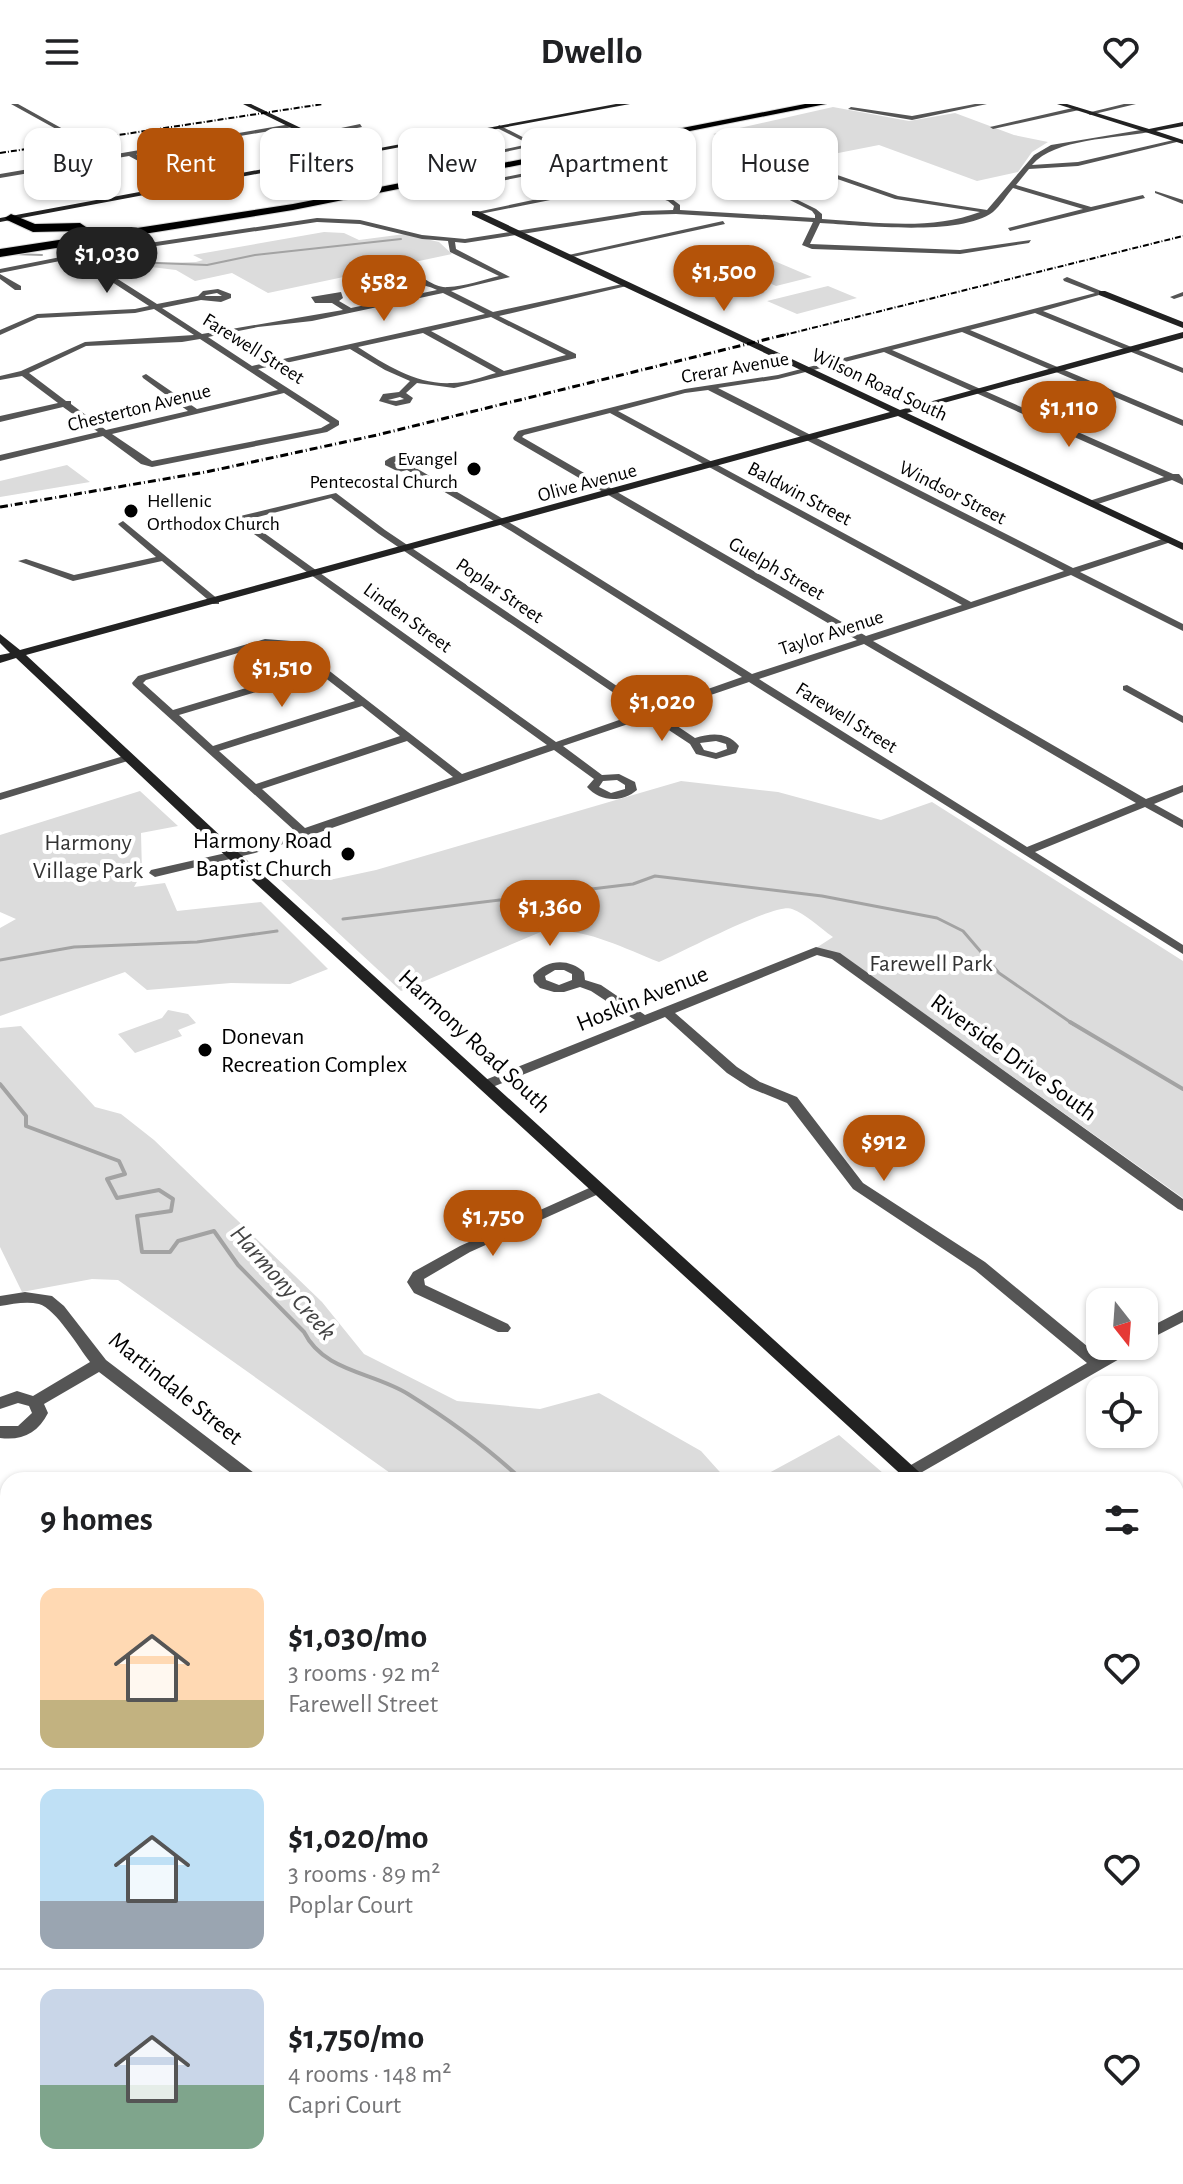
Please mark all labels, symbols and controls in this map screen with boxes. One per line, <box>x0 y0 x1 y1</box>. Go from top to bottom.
icon: menu <box>40 30 84 74</box>
icon: heart <box>1099 30 1143 74</box>
text: Dwello <box>540 34 643 70</box>
chip: Buy <box>24 128 121 200</box>
chip: Rent <box>137 128 244 200</box>
chip: Filters <box>260 128 382 200</box>
chip: New <box>398 128 505 200</box>
chip: Apartment <box>521 128 696 200</box>
chip: House <box>712 128 838 200</box>
pin: $1,030 <box>42 227 172 295</box>
text: $1,030 <box>74 240 140 266</box>
pin: $1,500 <box>659 245 789 313</box>
pin: $582 <box>337 255 431 323</box>
text: $1,500 <box>691 258 757 284</box>
text: $582 <box>360 268 408 294</box>
street label: Farewell Street <box>199 310 308 388</box>
street label: Wilson Road South <box>809 345 951 425</box>
street label: Crerar Avenue <box>680 349 791 387</box>
street label: Chesterton Avenue <box>66 381 213 435</box>
pin: $1,110 <box>1004 381 1134 449</box>
text: $1,110 <box>1039 394 1099 420</box>
place label: Evangel Pentecostal Church <box>309 449 458 492</box>
street label: Windsor Street <box>896 457 1010 529</box>
street label: Baldwin Street <box>744 458 855 530</box>
marker: Evangel Pentecostal Church <box>465 460 483 478</box>
street label: Olive Avenue <box>536 460 639 506</box>
place label: Hellenic Orthodox Church <box>147 491 280 534</box>
marker: Hellenic Orthodox Church <box>122 502 140 520</box>
street label: Guelph Street <box>725 533 828 605</box>
street label: Poplar Street <box>452 554 547 628</box>
street label: Linden Street <box>360 579 456 657</box>
street label: Taylor Avenue <box>777 607 886 659</box>
pin: $1,510 <box>217 641 347 709</box>
text: $1,510 <box>251 654 313 680</box>
pin: $1,020 <box>597 675 727 743</box>
street label: Farewell Street <box>792 679 901 757</box>
text: $1,020 <box>629 688 695 714</box>
place label: Harmony Road Baptist Church <box>193 829 332 881</box>
park label: Harmony Village Park <box>33 831 143 883</box>
marker: Harmony Road Baptist Church <box>339 845 357 863</box>
pin: $1,360 <box>485 880 615 948</box>
text: $1,360 <box>518 893 582 919</box>
park label: Farewell Park <box>869 952 993 976</box>
street label: Hoskin Avenue <box>573 962 712 1036</box>
street label: Harmony Road South <box>394 965 555 1118</box>
street label: Riverside Drive South <box>926 990 1101 1126</box>
place label: Donevan Recreation Complex <box>221 1025 408 1077</box>
marker: Donevan Recreation Complex <box>196 1041 214 1059</box>
pin: $912 <box>837 1115 931 1183</box>
text: $912 <box>861 1128 907 1154</box>
pin: $1,750 <box>428 1190 558 1258</box>
text: $1,750 <box>461 1203 525 1229</box>
water label: Harmony Creek <box>225 1220 341 1345</box>
north arrow <box>1086 1288 1158 1360</box>
map controls <box>1086 1288 1158 1448</box>
street label: Martindale Street <box>104 1328 247 1450</box>
button: locate <box>1086 1376 1158 1448</box>
icon: filters <box>1100 1498 1144 1542</box>
text: 9 homes <box>40 1503 153 1537</box>
icon: home <box>104 1620 200 1716</box>
text: $1,030/mo <box>288 1620 427 1654</box>
icon: heart <box>1100 1646 1144 1690</box>
text: 3 rooms · 92 m² <box>288 1660 440 1686</box>
text: Farewell Street <box>288 1691 438 1717</box>
icon: home <box>104 1821 200 1917</box>
text: $1,020/mo <box>288 1821 429 1855</box>
icon: heart <box>1100 1847 1144 1891</box>
text: 3 rooms · 89 m² <box>288 1861 440 1887</box>
text: Poplar Court <box>288 1892 413 1918</box>
icon: home <box>104 2021 200 2117</box>
text: $1,750/mo <box>288 2021 424 2055</box>
icon: heart <box>1100 2047 1144 2091</box>
text: 4 rooms · 148 m² <box>288 2061 451 2087</box>
text: Capri Court <box>288 2092 401 2118</box>

